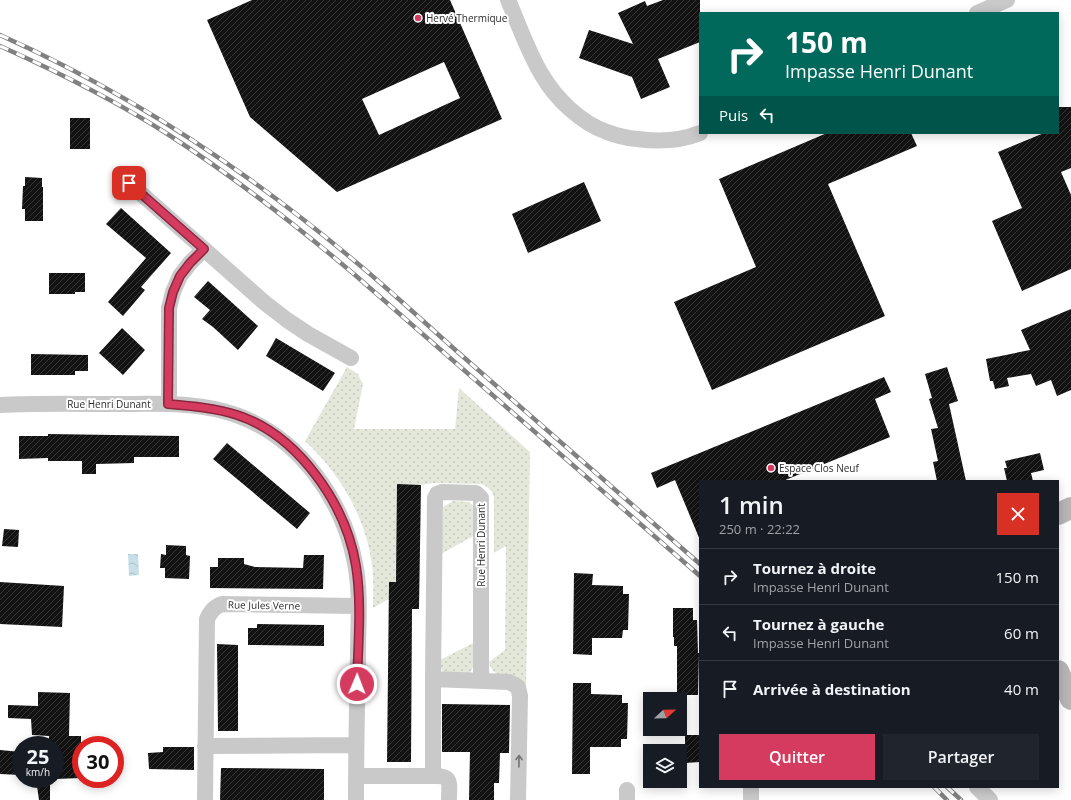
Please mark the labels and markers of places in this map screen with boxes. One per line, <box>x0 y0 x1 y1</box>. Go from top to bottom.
place label: Hervé Thermique <box>426 11 508 25</box>
marker: Hervé Thermique <box>413 13 423 23</box>
pin <box>112 166 146 200</box>
place label: Espace Clos Neuf <box>779 461 859 475</box>
marker: Espace Clos Neuf <box>766 463 776 473</box>

